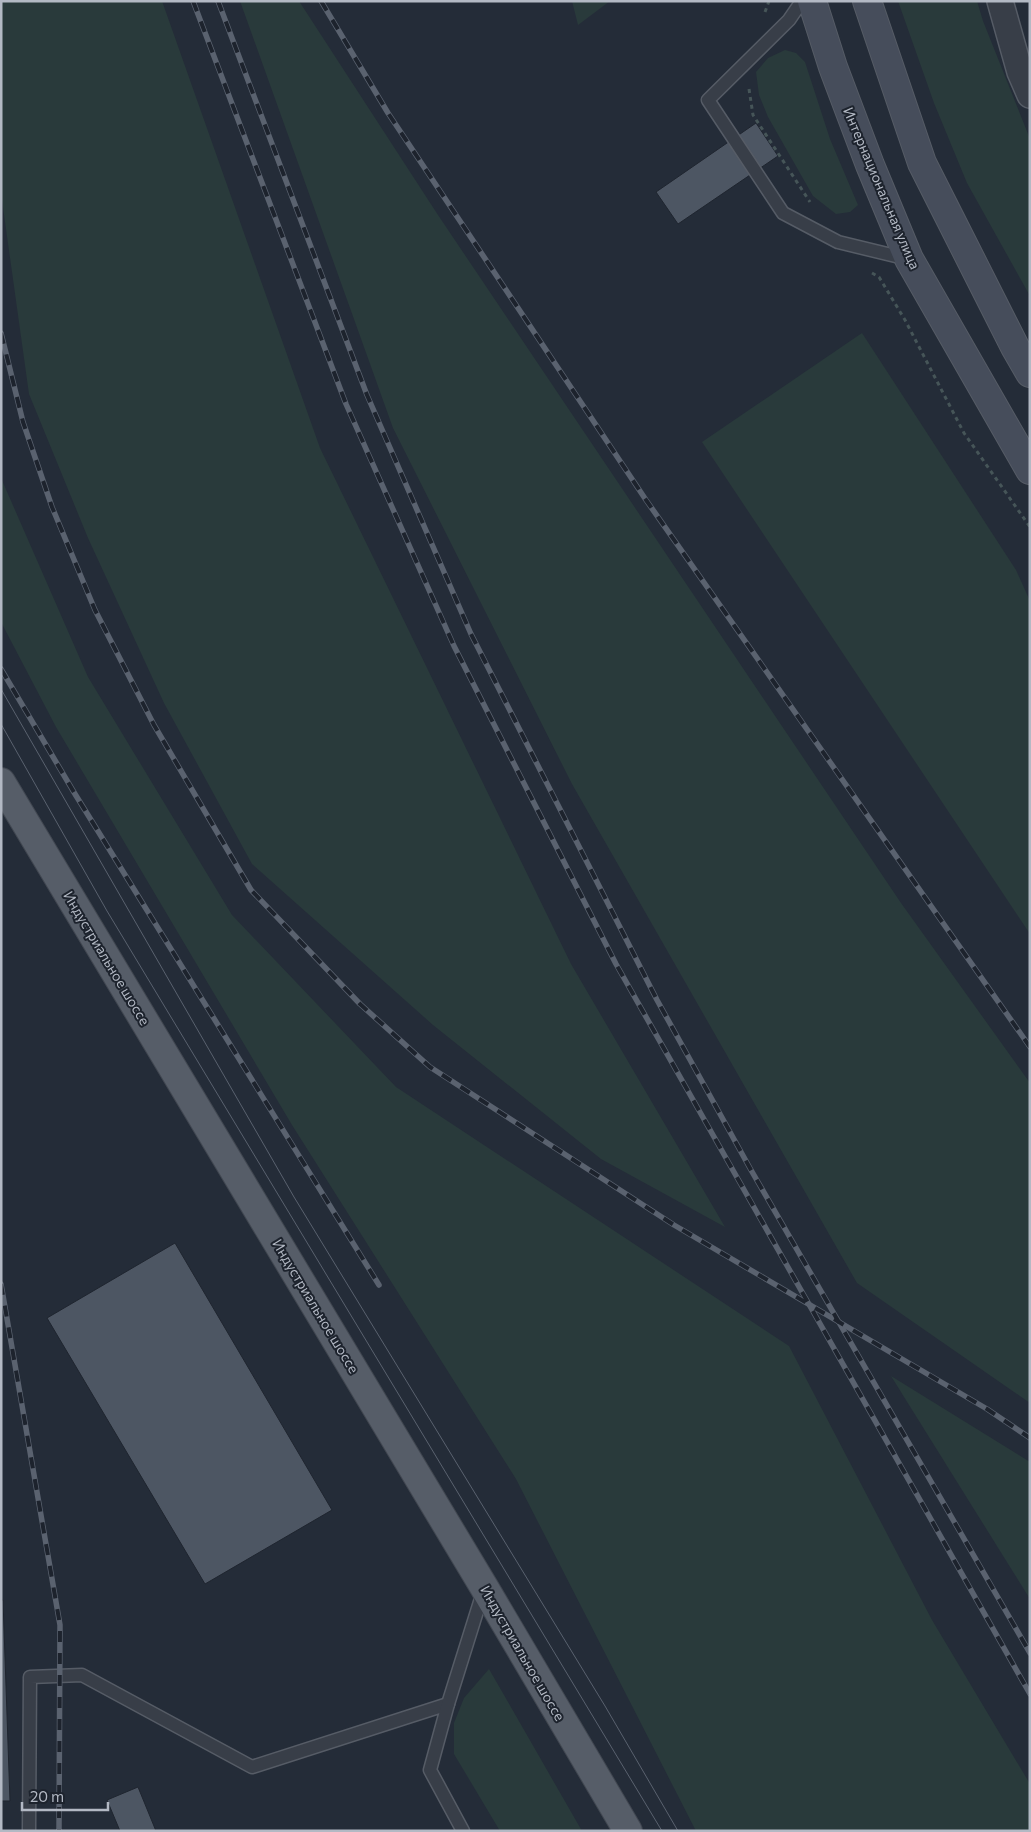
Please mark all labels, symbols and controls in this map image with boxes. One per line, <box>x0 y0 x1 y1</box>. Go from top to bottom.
street label: Интернациональная улица <box>840 104 924 272</box>
street label: Индустриальное шоссе <box>60 888 154 1028</box>
street label: Индустриальное шоссе <box>269 1236 363 1376</box>
street label: Индустриальное шоссе <box>477 1582 569 1724</box>
scale bar <box>22 1780 109 1812</box>
text: 20 m <box>30 1787 64 1805</box>

